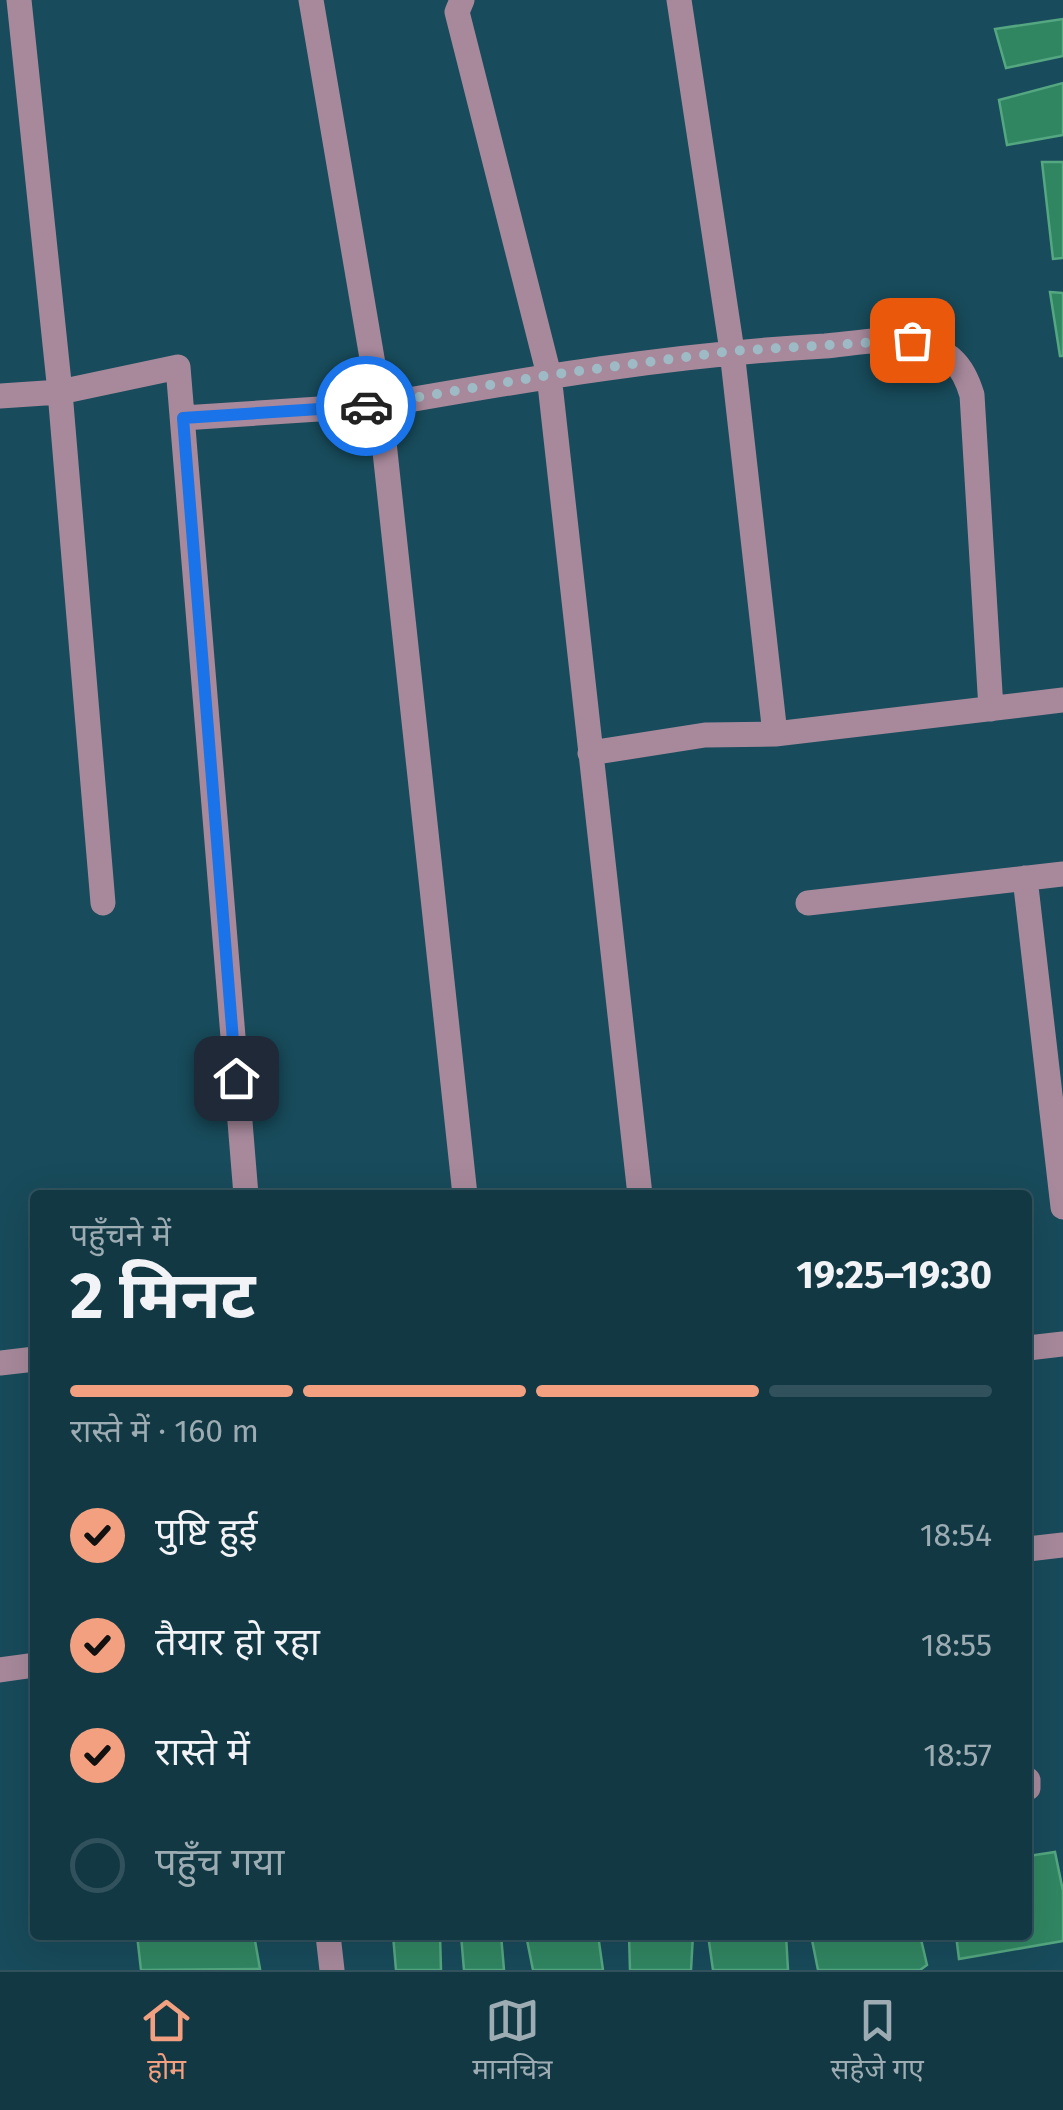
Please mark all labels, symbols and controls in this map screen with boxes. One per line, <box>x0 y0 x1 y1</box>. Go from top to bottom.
pin <box>870 298 955 383</box>
icon: bag <box>885 313 940 368</box>
courier <box>316 356 416 456</box>
icon: car <box>339 379 394 434</box>
pin <box>194 1036 279 1121</box>
icon: home <box>209 1051 264 1106</box>
text: पहुँचने में <box>70 1216 171 1254</box>
text: 19:25–19:30 <box>796 1252 992 1298</box>
text: 2 मिनट <box>70 1257 255 1335</box>
text: रास्ते में · 160 m <box>70 1412 259 1450</box>
icon: check <box>70 1508 125 1563</box>
text: पुष्टि हुई <box>155 1509 258 1555</box>
text: 18:54 <box>920 1516 992 1554</box>
icon: check <box>70 1618 125 1673</box>
text: तैयार हो रहा <box>155 1619 320 1665</box>
text: 18:55 <box>921 1626 992 1664</box>
icon: check <box>70 1728 125 1783</box>
text: रास्ते में <box>155 1729 250 1775</box>
text: 18:57 <box>923 1736 992 1774</box>
text: पहुँच गया <box>155 1839 284 1885</box>
tab: होम <box>139 1993 194 2090</box>
tab: मानचित्र <box>472 1993 552 2090</box>
tab: सहेजे गए <box>831 1993 924 2090</box>

